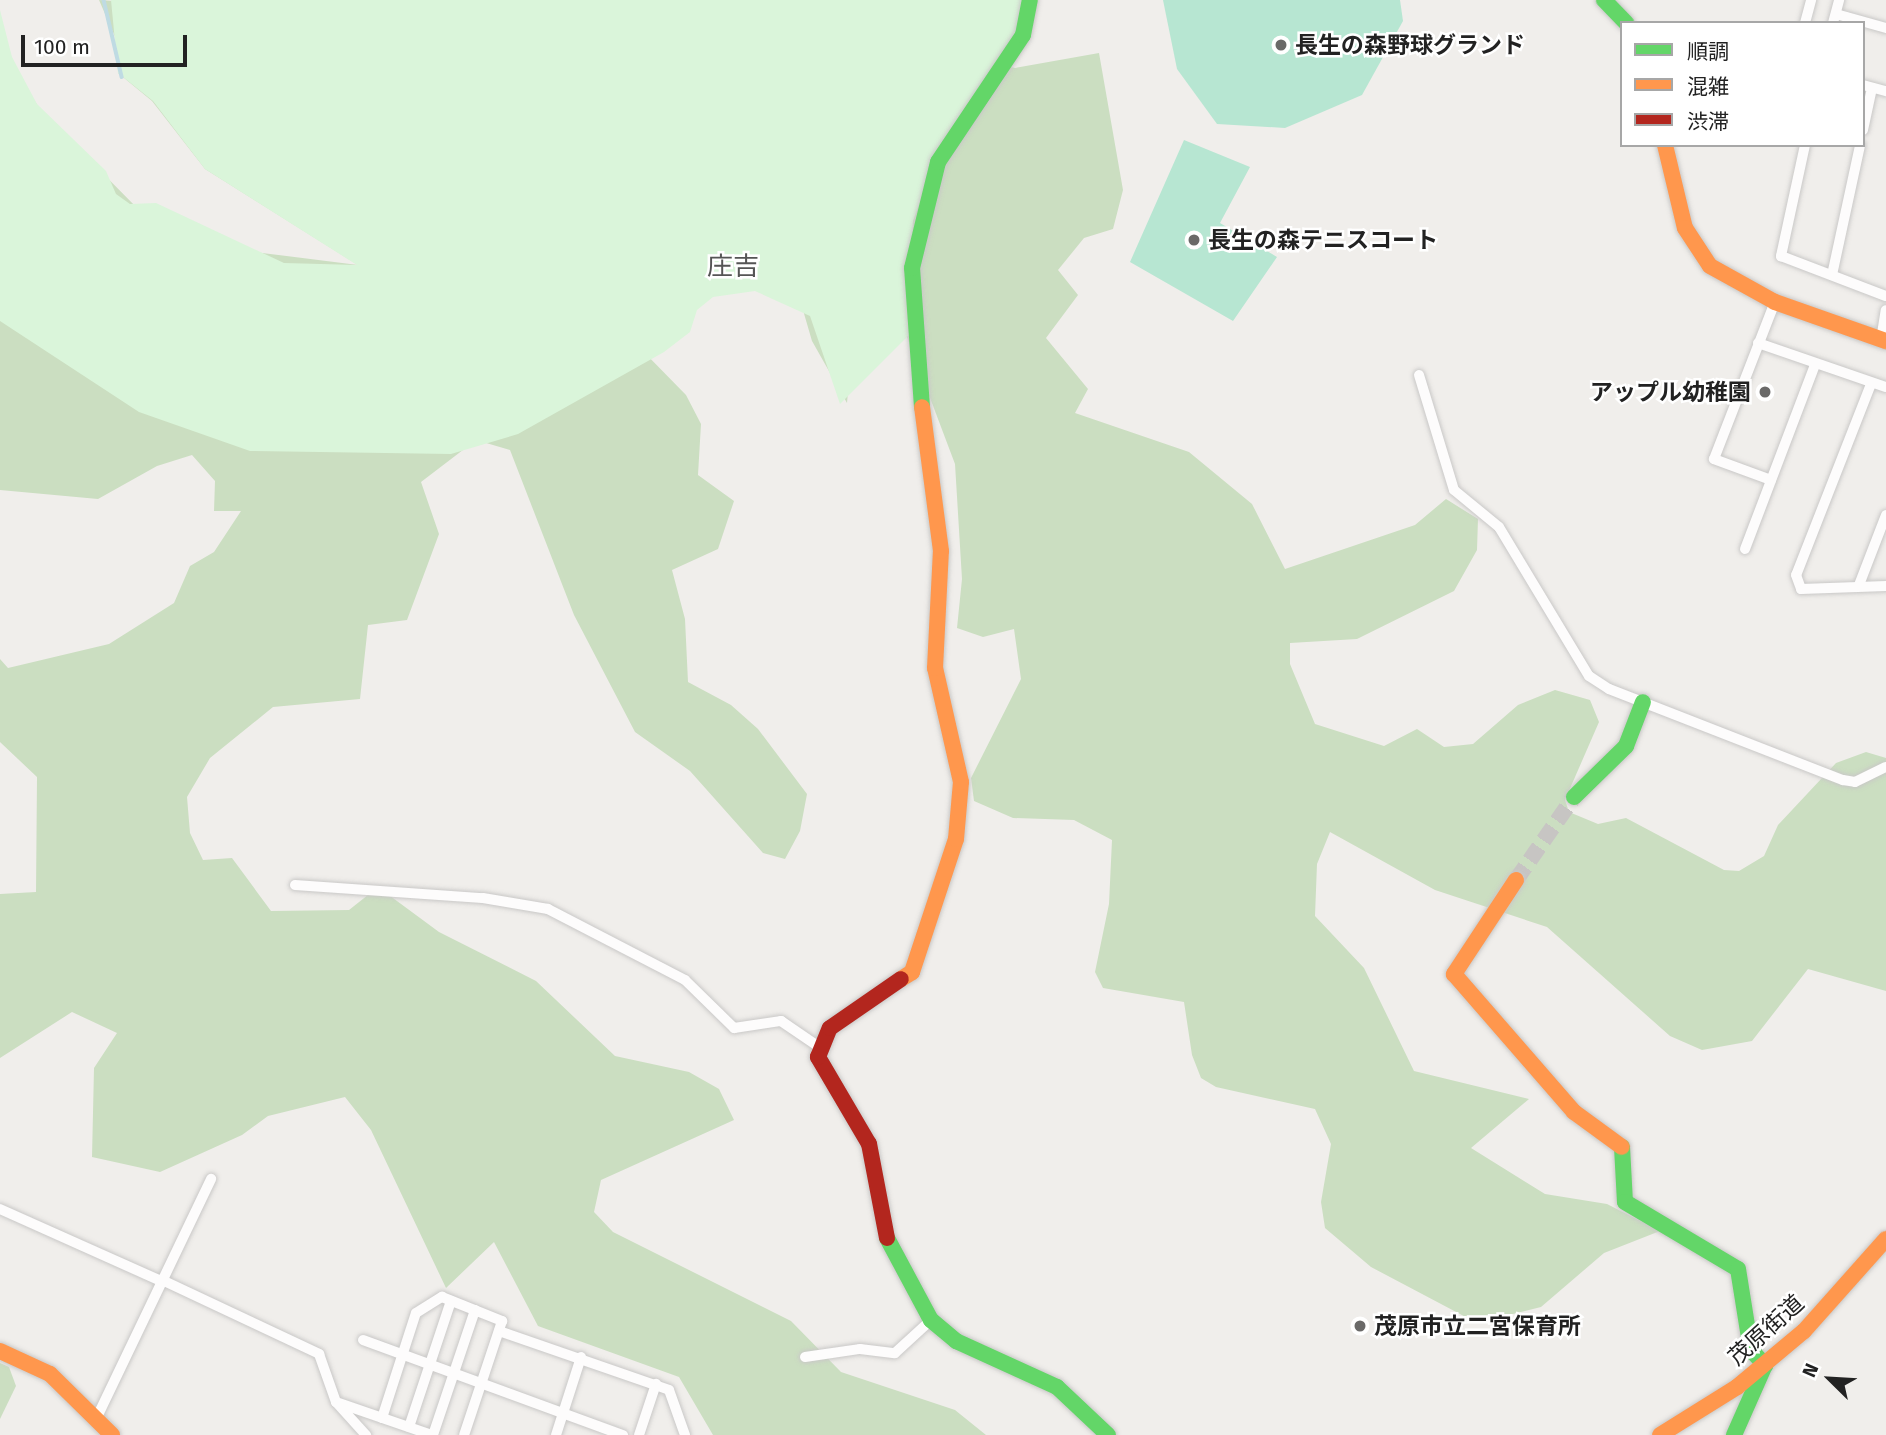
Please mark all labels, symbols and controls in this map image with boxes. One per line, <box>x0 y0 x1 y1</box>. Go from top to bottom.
scale bar <box>24 21 191 65</box>
legend <box>1620 21 1865 147</box>
place label: 長生の森野球グランド <box>1295 31 1525 59</box>
text: 100 m <box>34 34 90 60</box>
marker: 長生の森野球グランド <box>1273 37 1289 53</box>
text: 順調 <box>1687 39 1729 65</box>
text: 混雑 <box>1687 74 1729 100</box>
text: 渋滞 <box>1687 109 1729 135</box>
place label: 長生の森テニスコート <box>1208 226 1438 254</box>
marker: 長生の森テニスコート <box>1186 232 1202 248</box>
district label: 庄吉 <box>707 251 759 283</box>
place label: アップル幼稚園 <box>1590 378 1751 406</box>
marker: アップル幼稚園 <box>1757 384 1773 400</box>
street label: 茂原街道 <box>1723 1289 1809 1371</box>
place label: 茂原市立二宮保育所 <box>1374 1312 1581 1340</box>
marker: 茂原市立二宮保育所 <box>1352 1318 1368 1334</box>
north arrow <box>1795 1344 1865 1414</box>
text: N <box>1797 1360 1823 1381</box>

